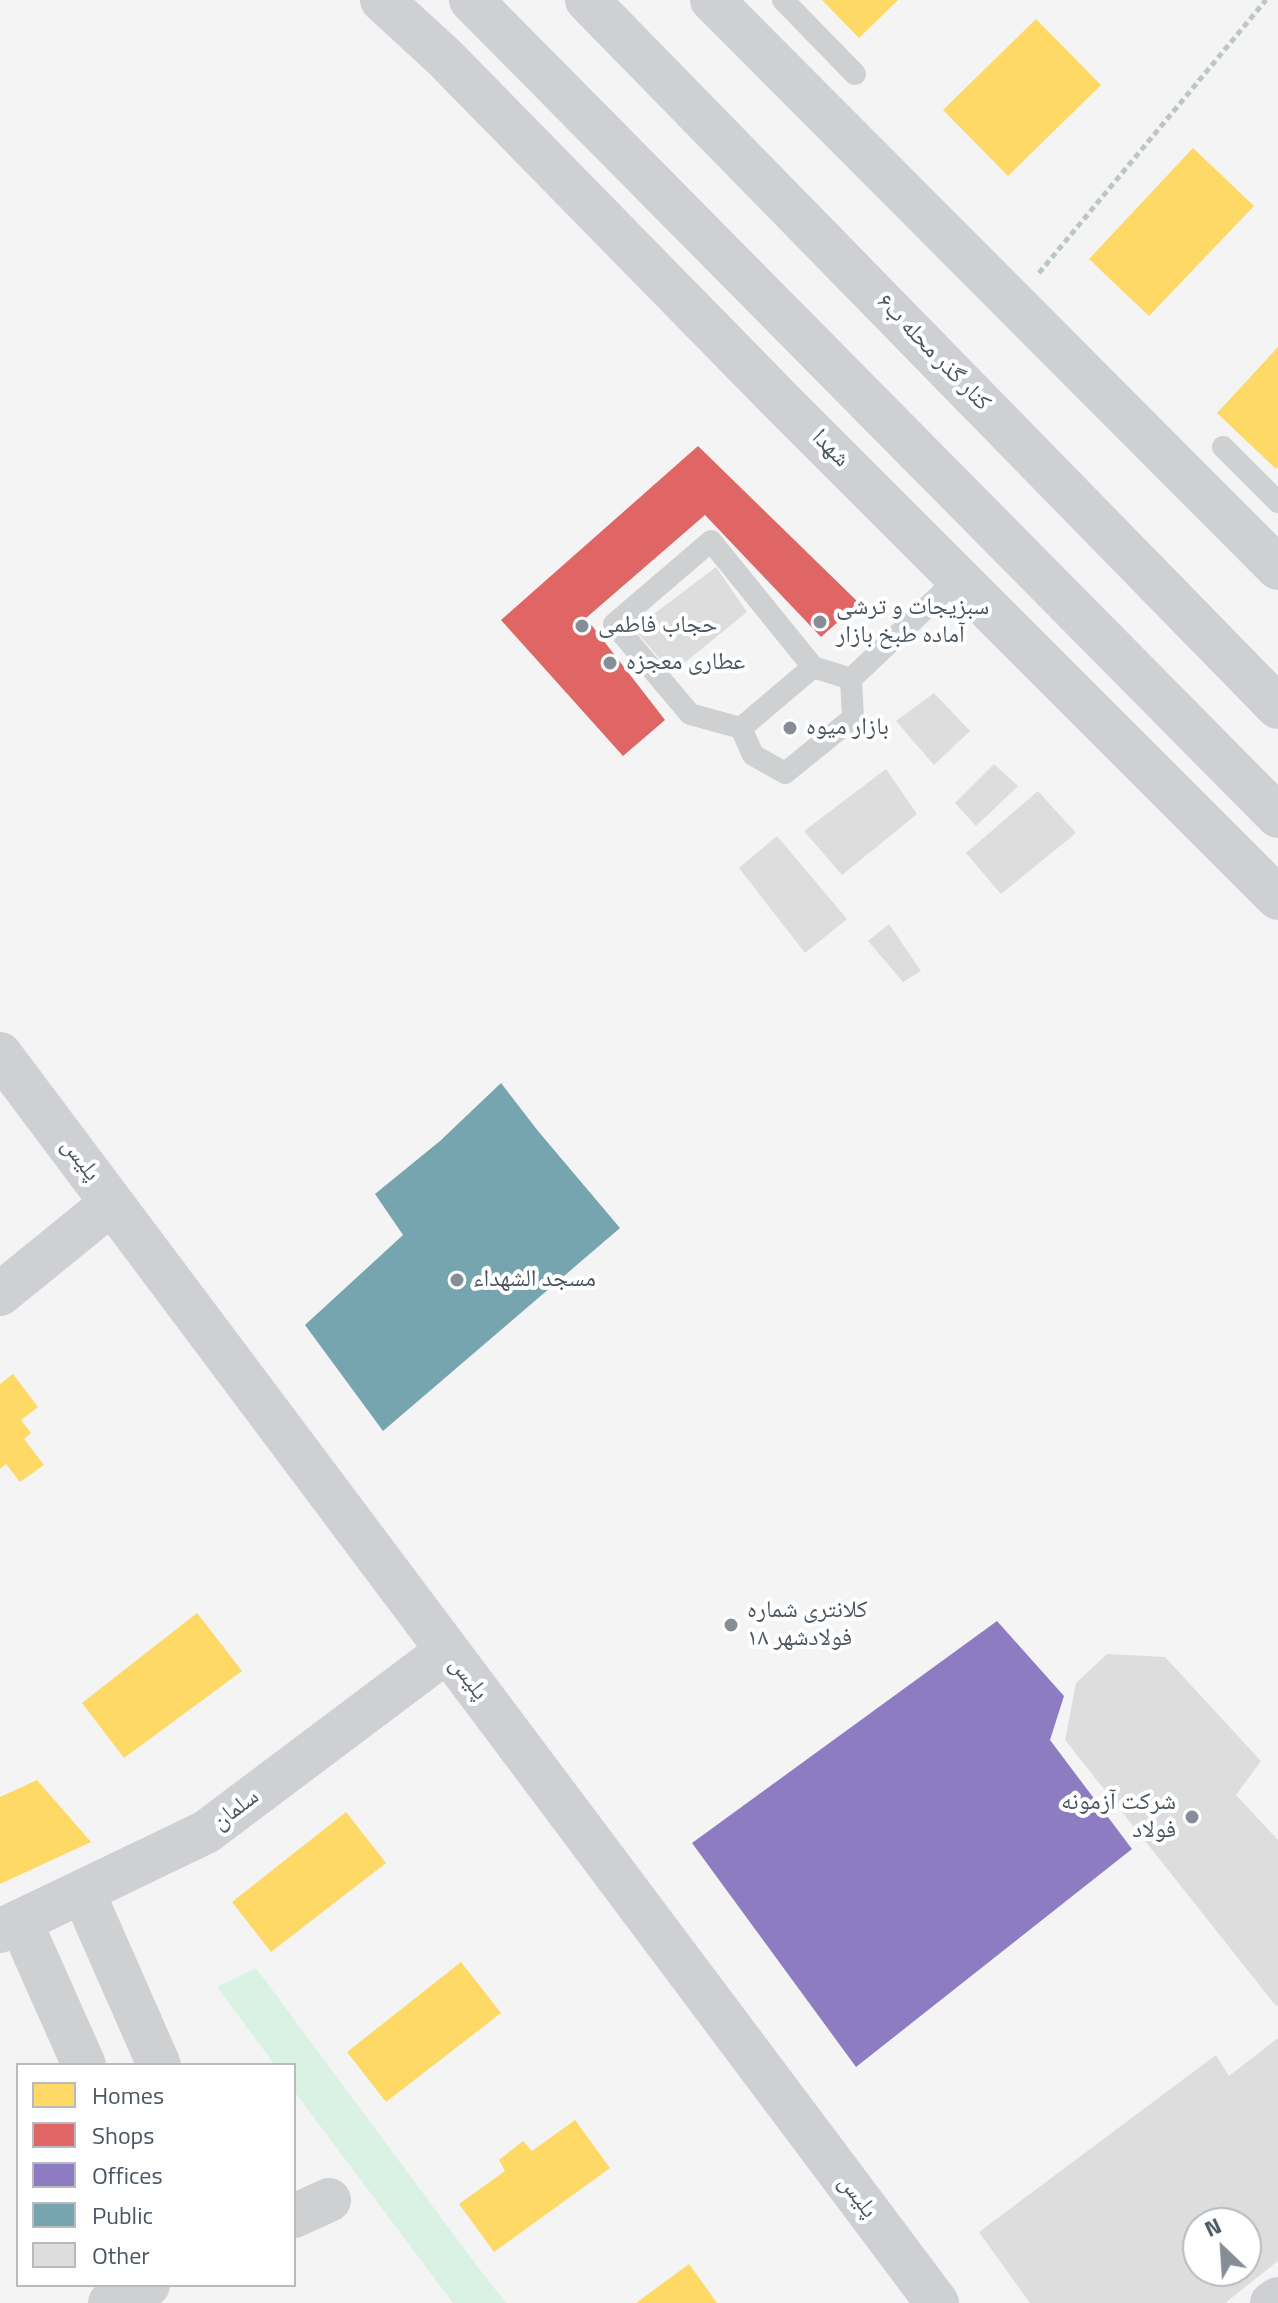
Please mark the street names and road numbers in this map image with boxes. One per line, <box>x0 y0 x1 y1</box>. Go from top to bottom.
street label: کنار گذر محله ب۶ <box>870 288 996 418</box>
street label: شهدا <box>805 424 855 474</box>
street label: پلیس <box>54 1133 106 1187</box>
street label: پلیس <box>442 1652 494 1706</box>
street label: سلمان <box>207 1783 265 1837</box>
street label: پلیس <box>831 2170 883 2224</box>

